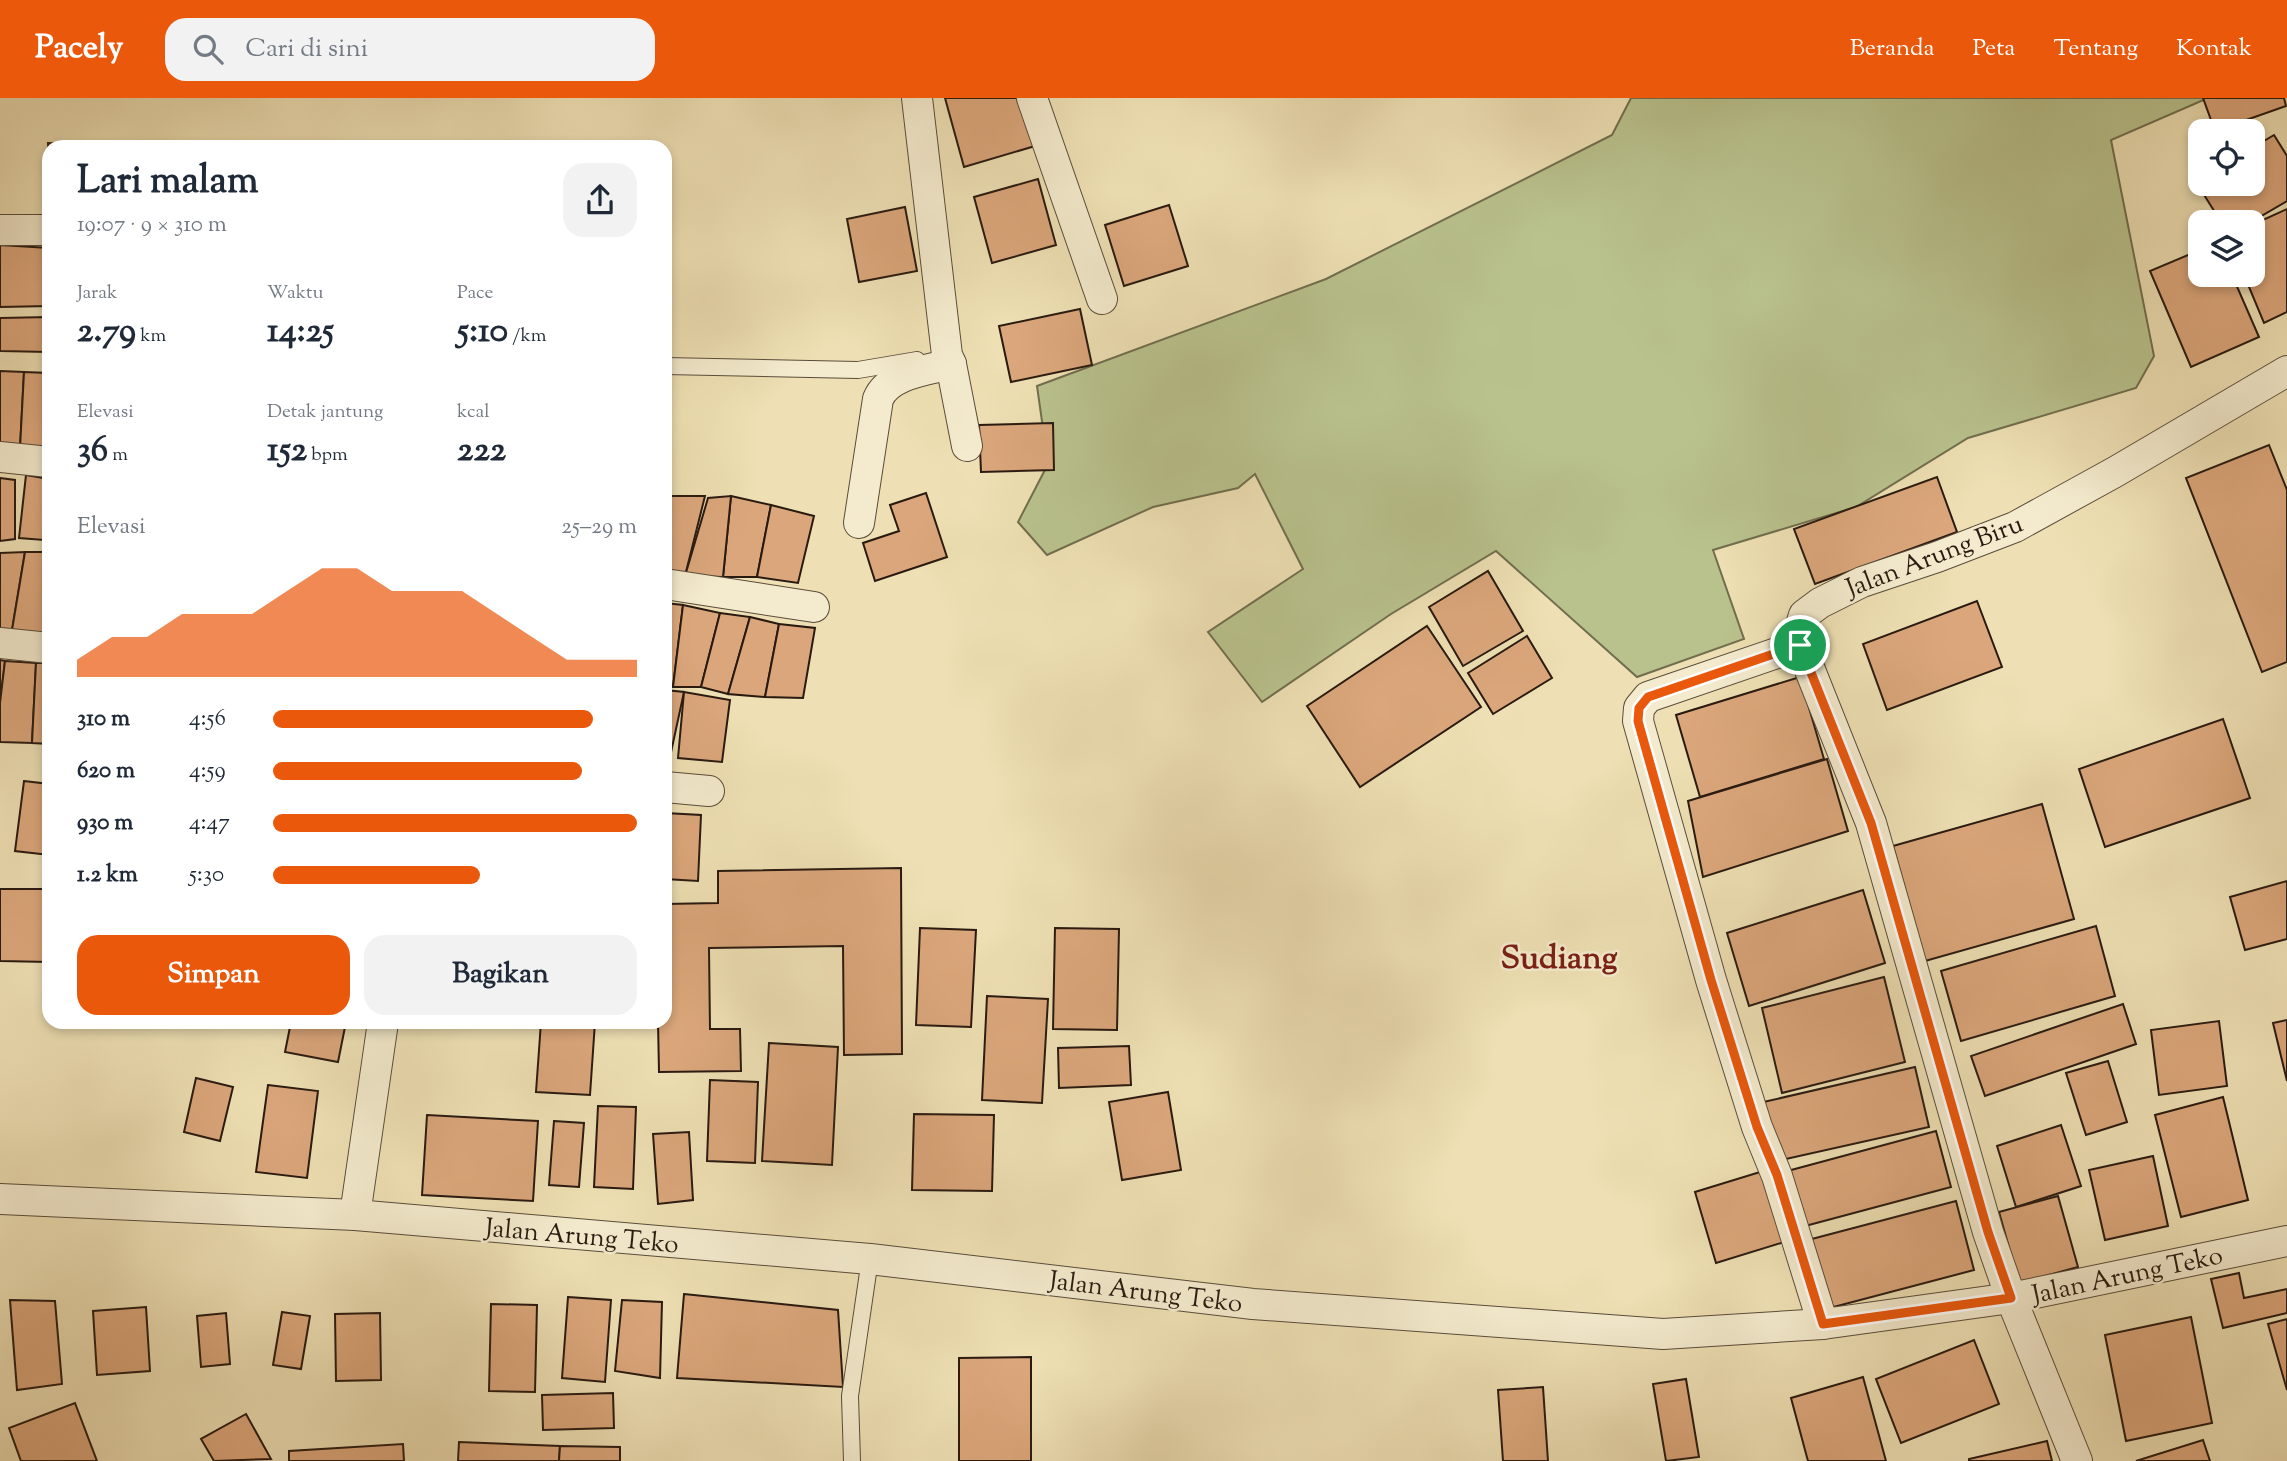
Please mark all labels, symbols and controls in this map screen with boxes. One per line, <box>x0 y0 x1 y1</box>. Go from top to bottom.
search box <box>165 18 655 81</box>
text: Pacely <box>35 25 123 73</box>
icon: search <box>189 30 227 68</box>
text: Cari di sini <box>245 31 368 68</box>
text: Beranda <box>1850 32 1935 66</box>
text: Peta <box>1973 32 2015 66</box>
text: Tentang <box>2053 32 2138 66</box>
text: Kontak <box>2176 32 2252 66</box>
map controls <box>2188 119 2265 287</box>
button: locate <box>2188 119 2265 196</box>
text: Lari malam <box>77 156 259 210</box>
button: share <box>563 163 637 237</box>
text: 19:07 · 9 × 310 m <box>77 209 227 242</box>
button: layers <box>2188 210 2265 287</box>
text: Jarak <box>77 280 117 307</box>
text: Waktu <box>267 280 323 307</box>
text: Pace <box>457 280 493 307</box>
text: 2.79 <box>77 307 136 358</box>
text: 14:25 <box>267 307 334 358</box>
text: 5:10 <box>457 307 508 358</box>
text: km <box>136 323 166 350</box>
text: /km <box>508 323 547 350</box>
text: Elevasi <box>77 399 134 426</box>
text: Detak jantung <box>267 399 383 426</box>
text: kcal <box>457 399 490 426</box>
text: 36 <box>77 426 108 477</box>
text: 152 <box>267 426 307 477</box>
text: 222 <box>457 426 506 477</box>
text: m <box>108 442 128 469</box>
text: bpm <box>307 442 348 469</box>
street label: Jalan Arung Biru <box>1839 507 2029 609</box>
text: Elevasi <box>77 511 146 544</box>
text: 25–29 m <box>561 511 637 544</box>
pin <box>1770 615 1830 675</box>
icon: arrive <box>1781 626 1819 664</box>
text: 310 m <box>77 703 130 736</box>
text: 4:56 <box>189 703 226 736</box>
text: 620 m <box>77 755 135 788</box>
text: 4:59 <box>189 755 226 788</box>
text: 930 m <box>77 807 133 840</box>
text: 4:47 <box>189 807 230 840</box>
text: 1.2 km <box>77 859 138 892</box>
text: 5:30 <box>189 859 224 892</box>
button: Simpan <box>77 935 350 1015</box>
button: Bagikan <box>364 935 637 1015</box>
district label: Sudiang <box>1500 936 1618 984</box>
street label: Jalan Arung Teko <box>481 1210 680 1264</box>
street label: Jalan Arung Teko <box>2027 1238 2226 1315</box>
street label: Jalan Arung Teko <box>1045 1263 1244 1324</box>

